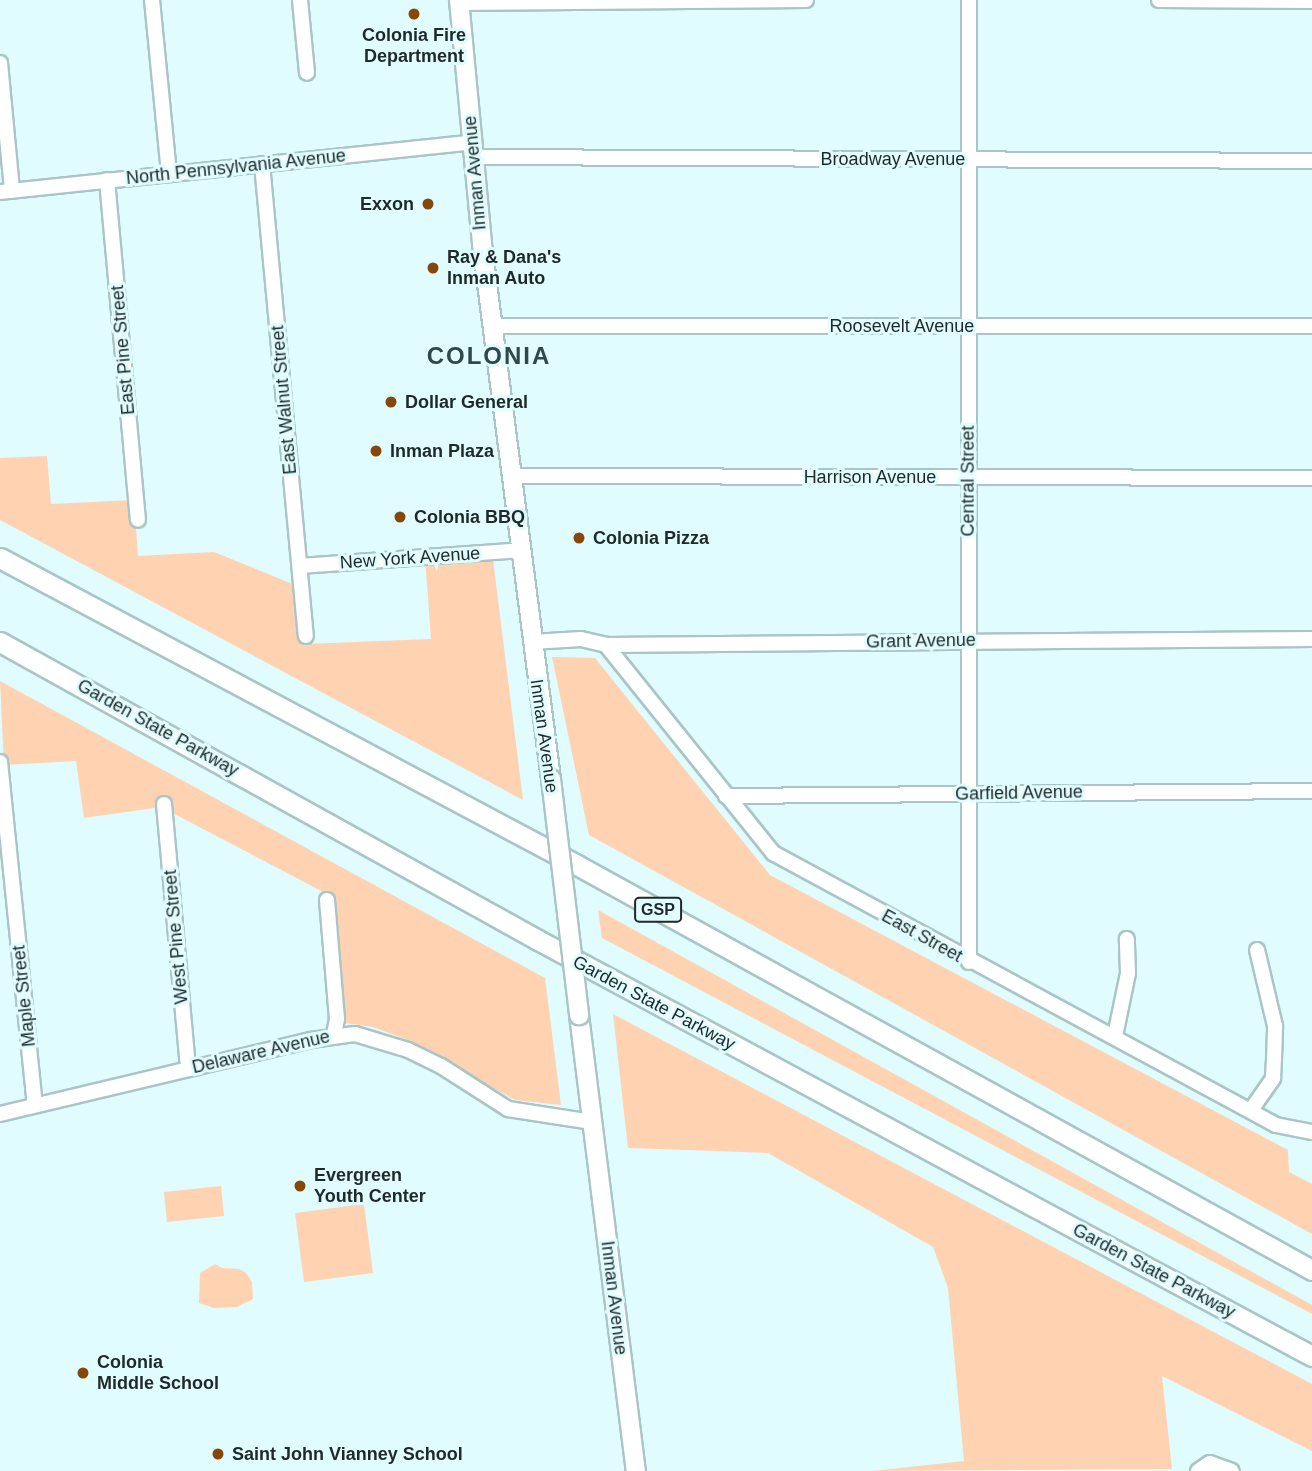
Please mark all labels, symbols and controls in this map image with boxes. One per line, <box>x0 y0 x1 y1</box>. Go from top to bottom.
marker: Colonia Fire Department <box>406 6 422 22</box>
place label: Colonia Fire Department <box>362 25 466 68</box>
street label: Inman Avenue <box>459 114 491 232</box>
street label: North Pennsylvania Avenue <box>125 145 347 189</box>
street label: Broadway Avenue <box>820 148 966 170</box>
place label: Exxon <box>360 193 414 215</box>
marker: Exxon <box>420 196 436 212</box>
place label: Ray & Dana's Inman Auto <box>447 247 561 290</box>
marker: Ray & Dana's Inman Auto <box>425 260 441 276</box>
street label: East Pine Street <box>107 284 139 416</box>
street label: Roosevelt Avenue <box>829 315 975 337</box>
street label: East Walnut Street <box>267 325 301 475</box>
district label: COLONIA <box>428 342 550 370</box>
place label: Dollar General <box>405 391 528 413</box>
marker: Dollar General <box>383 394 399 410</box>
street label: Central Street <box>957 425 979 537</box>
place label: Inman Plaza <box>390 440 494 462</box>
marker: Inman Plaza <box>368 443 384 459</box>
street label: Harrison Avenue <box>803 466 937 488</box>
place label: Colonia BBQ <box>414 506 525 528</box>
marker: Colonia BBQ <box>392 509 408 525</box>
place label: Colonia Pizza <box>593 527 709 549</box>
marker: Colonia Pizza <box>571 530 587 546</box>
street label: New York Avenue <box>338 542 482 574</box>
street label: Grant Avenue <box>865 629 977 653</box>
street label: Garden State Parkway <box>74 675 242 781</box>
street label: Inman Avenue <box>525 677 563 795</box>
street label: Garfield Avenue <box>954 781 1084 805</box>
street label: West Pine Street <box>159 869 193 1005</box>
road number: GSP <box>634 898 682 922</box>
street label: East Street <box>878 905 966 967</box>
street label: Maple Street <box>8 944 40 1048</box>
street label: Garden State Parkway <box>569 951 739 1055</box>
street label: Delaware Avenue <box>190 1026 332 1078</box>
place label: Evergreen Youth Center <box>314 1165 426 1208</box>
marker: Evergreen Youth Center <box>292 1178 308 1194</box>
street label: Garden State Parkway <box>1069 1219 1239 1323</box>
street label: Inman Avenue <box>596 1239 632 1357</box>
place label: Colonia Middle School <box>97 1352 219 1394</box>
marker: Colonia Middle School <box>75 1365 91 1381</box>
place label: Saint John Vianney School <box>232 1443 463 1465</box>
marker: Saint John Vianney School <box>210 1446 226 1462</box>

